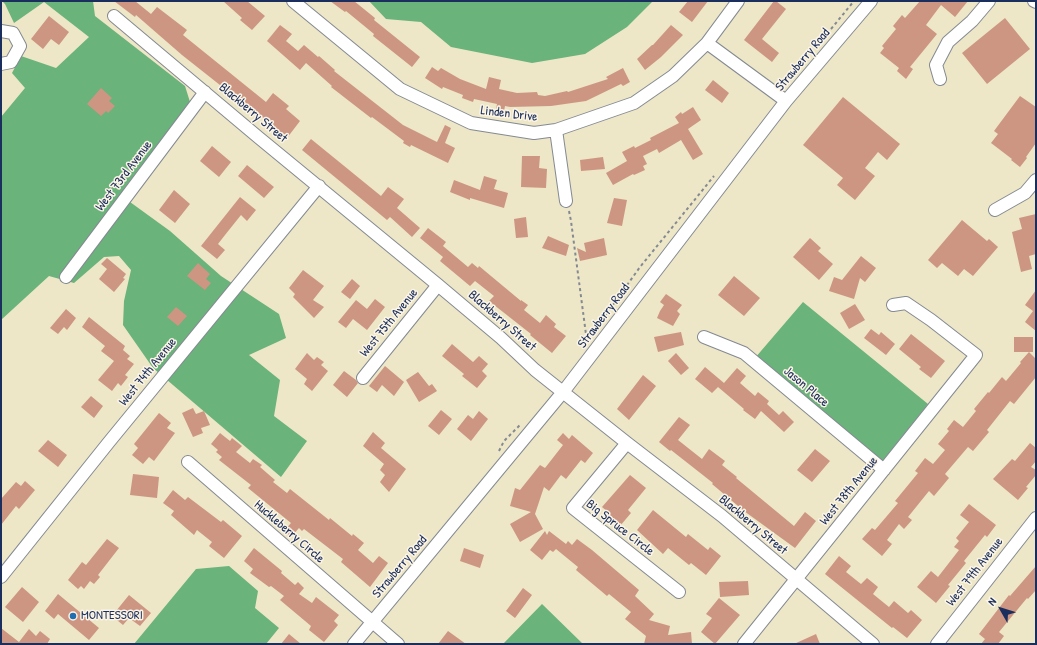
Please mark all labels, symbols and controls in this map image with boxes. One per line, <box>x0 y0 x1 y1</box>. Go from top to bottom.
street label: Strawberry Road <box>772 26 834 94</box>
street label: Blackberry Street <box>215 80 291 146</box>
street label: Linden Drive <box>480 103 538 125</box>
street label: West 73rd Avenue <box>93 138 155 214</box>
street label: Strawberry Road <box>575 281 633 351</box>
street label: West 75th Avenue <box>357 286 421 360</box>
street label: Blackberry Street <box>465 287 539 355</box>
street label: West 74th Avenue <box>116 335 180 409</box>
street label: Jason Place <box>780 364 832 410</box>
street label: West 78th Avenue <box>817 454 881 528</box>
street label: Blackberry Street <box>715 492 791 558</box>
street label: Huckleberry Circle <box>251 497 327 567</box>
street label: Big Spruce Circle <box>583 497 657 559</box>
street label: Strawberry Road <box>369 533 431 601</box>
street label: West 79th Avenue <box>943 535 1007 609</box>
north arrow <box>981 589 1021 629</box>
text: N <box>984 595 999 608</box>
place label: MONTESSORI <box>81 608 143 624</box>
marker: MONTESSORI <box>68 611 78 621</box>

